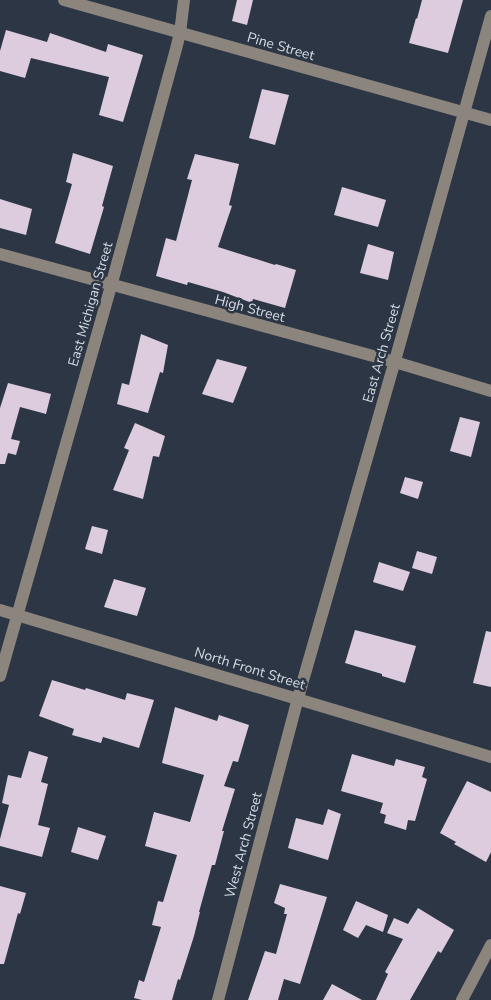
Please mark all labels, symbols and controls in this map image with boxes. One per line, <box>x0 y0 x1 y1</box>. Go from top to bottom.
street label: Pine Street <box>245 28 317 65</box>
street label: East Michigan Street <box>64 239 117 369</box>
street label: High Street <box>213 290 287 327</box>
street label: East Arch Street <box>358 301 405 405</box>
street label: North Front Street <box>192 643 308 694</box>
street label: West Arch Street <box>220 790 267 900</box>

